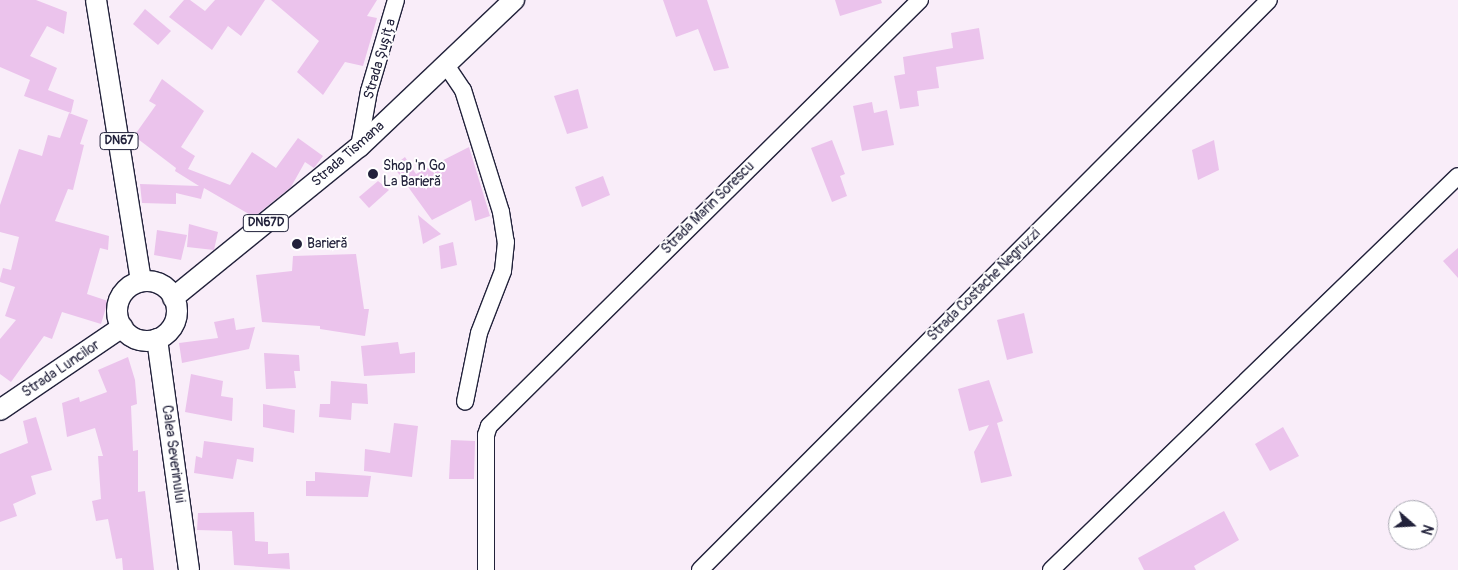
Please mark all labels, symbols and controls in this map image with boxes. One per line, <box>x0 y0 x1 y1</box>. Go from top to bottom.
street label: Strada Șușița <box>360 17 400 101</box>
street label: Strada Tismana <box>308 118 388 190</box>
road number: DN67 <box>99 132 139 150</box>
place label: Shop 'n Go La Barieră <box>383 158 446 190</box>
street label: Strada Marin Sorescu <box>658 158 758 258</box>
marker: Shop 'n Go La Barieră <box>367 168 379 180</box>
road number: DN67D <box>242 214 290 232</box>
street label: Strada Costache Negruzzi <box>924 225 1044 345</box>
place label: Barieră <box>307 236 348 252</box>
marker: Barieră <box>291 238 303 250</box>
street label: Strada Luncilor <box>19 337 103 401</box>
street label: Calea Severinului <box>158 404 188 504</box>
north arrow <box>1388 500 1438 550</box>
text: N <box>1417 522 1436 537</box>

